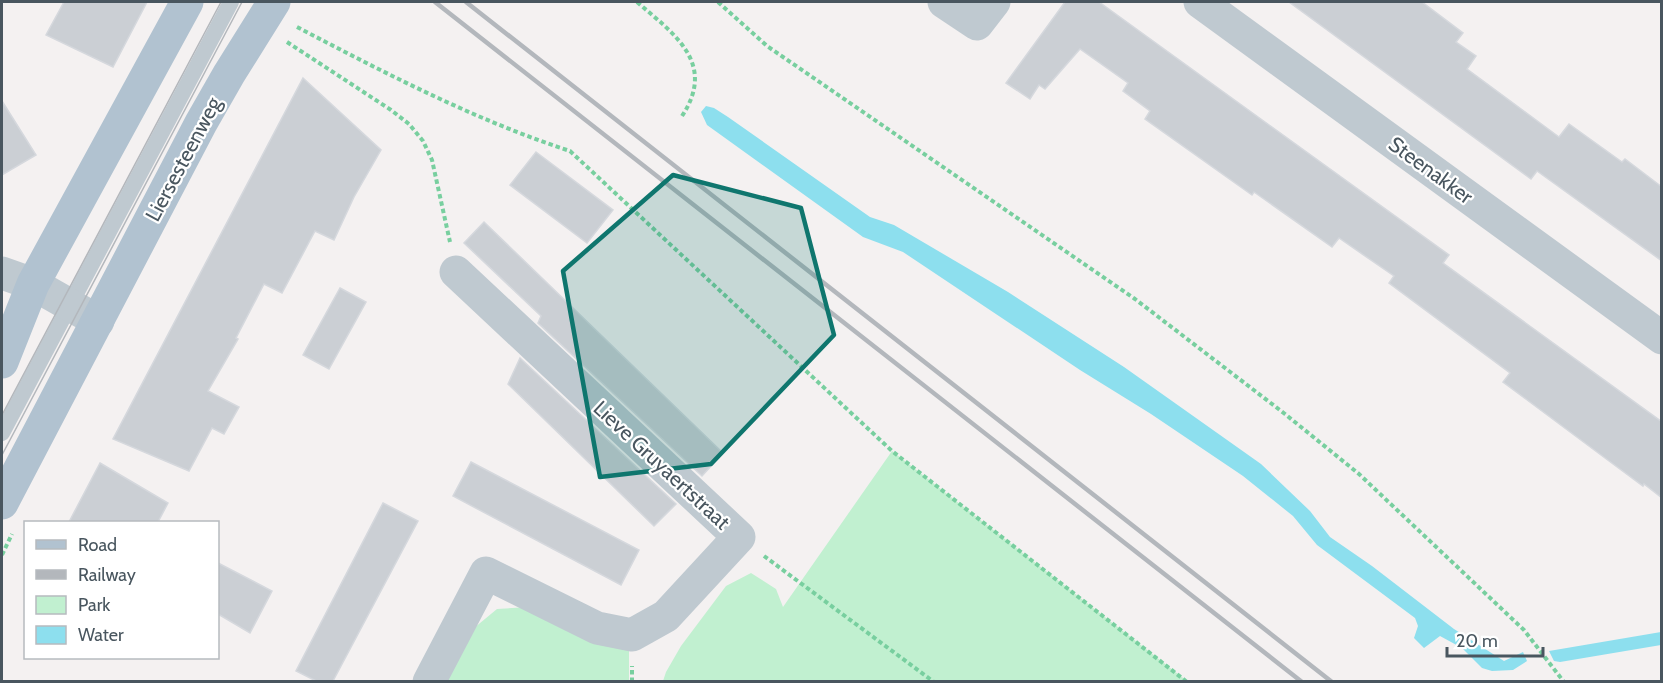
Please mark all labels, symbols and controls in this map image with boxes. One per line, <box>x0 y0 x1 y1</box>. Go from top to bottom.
street label: Liersesteenweg <box>140 92 226 225</box>
street label: Steenakker <box>1384 131 1478 209</box>
street label: Lieve Gruyaertstraat <box>589 395 735 535</box>
legend <box>24 521 219 659</box>
text: Road <box>78 534 117 556</box>
text: Railway <box>78 564 136 586</box>
text: Park <box>78 594 111 616</box>
scale bar <box>1447 620 1543 658</box>
text: Water <box>78 624 124 646</box>
text: 20 m <box>1456 630 1498 652</box>

